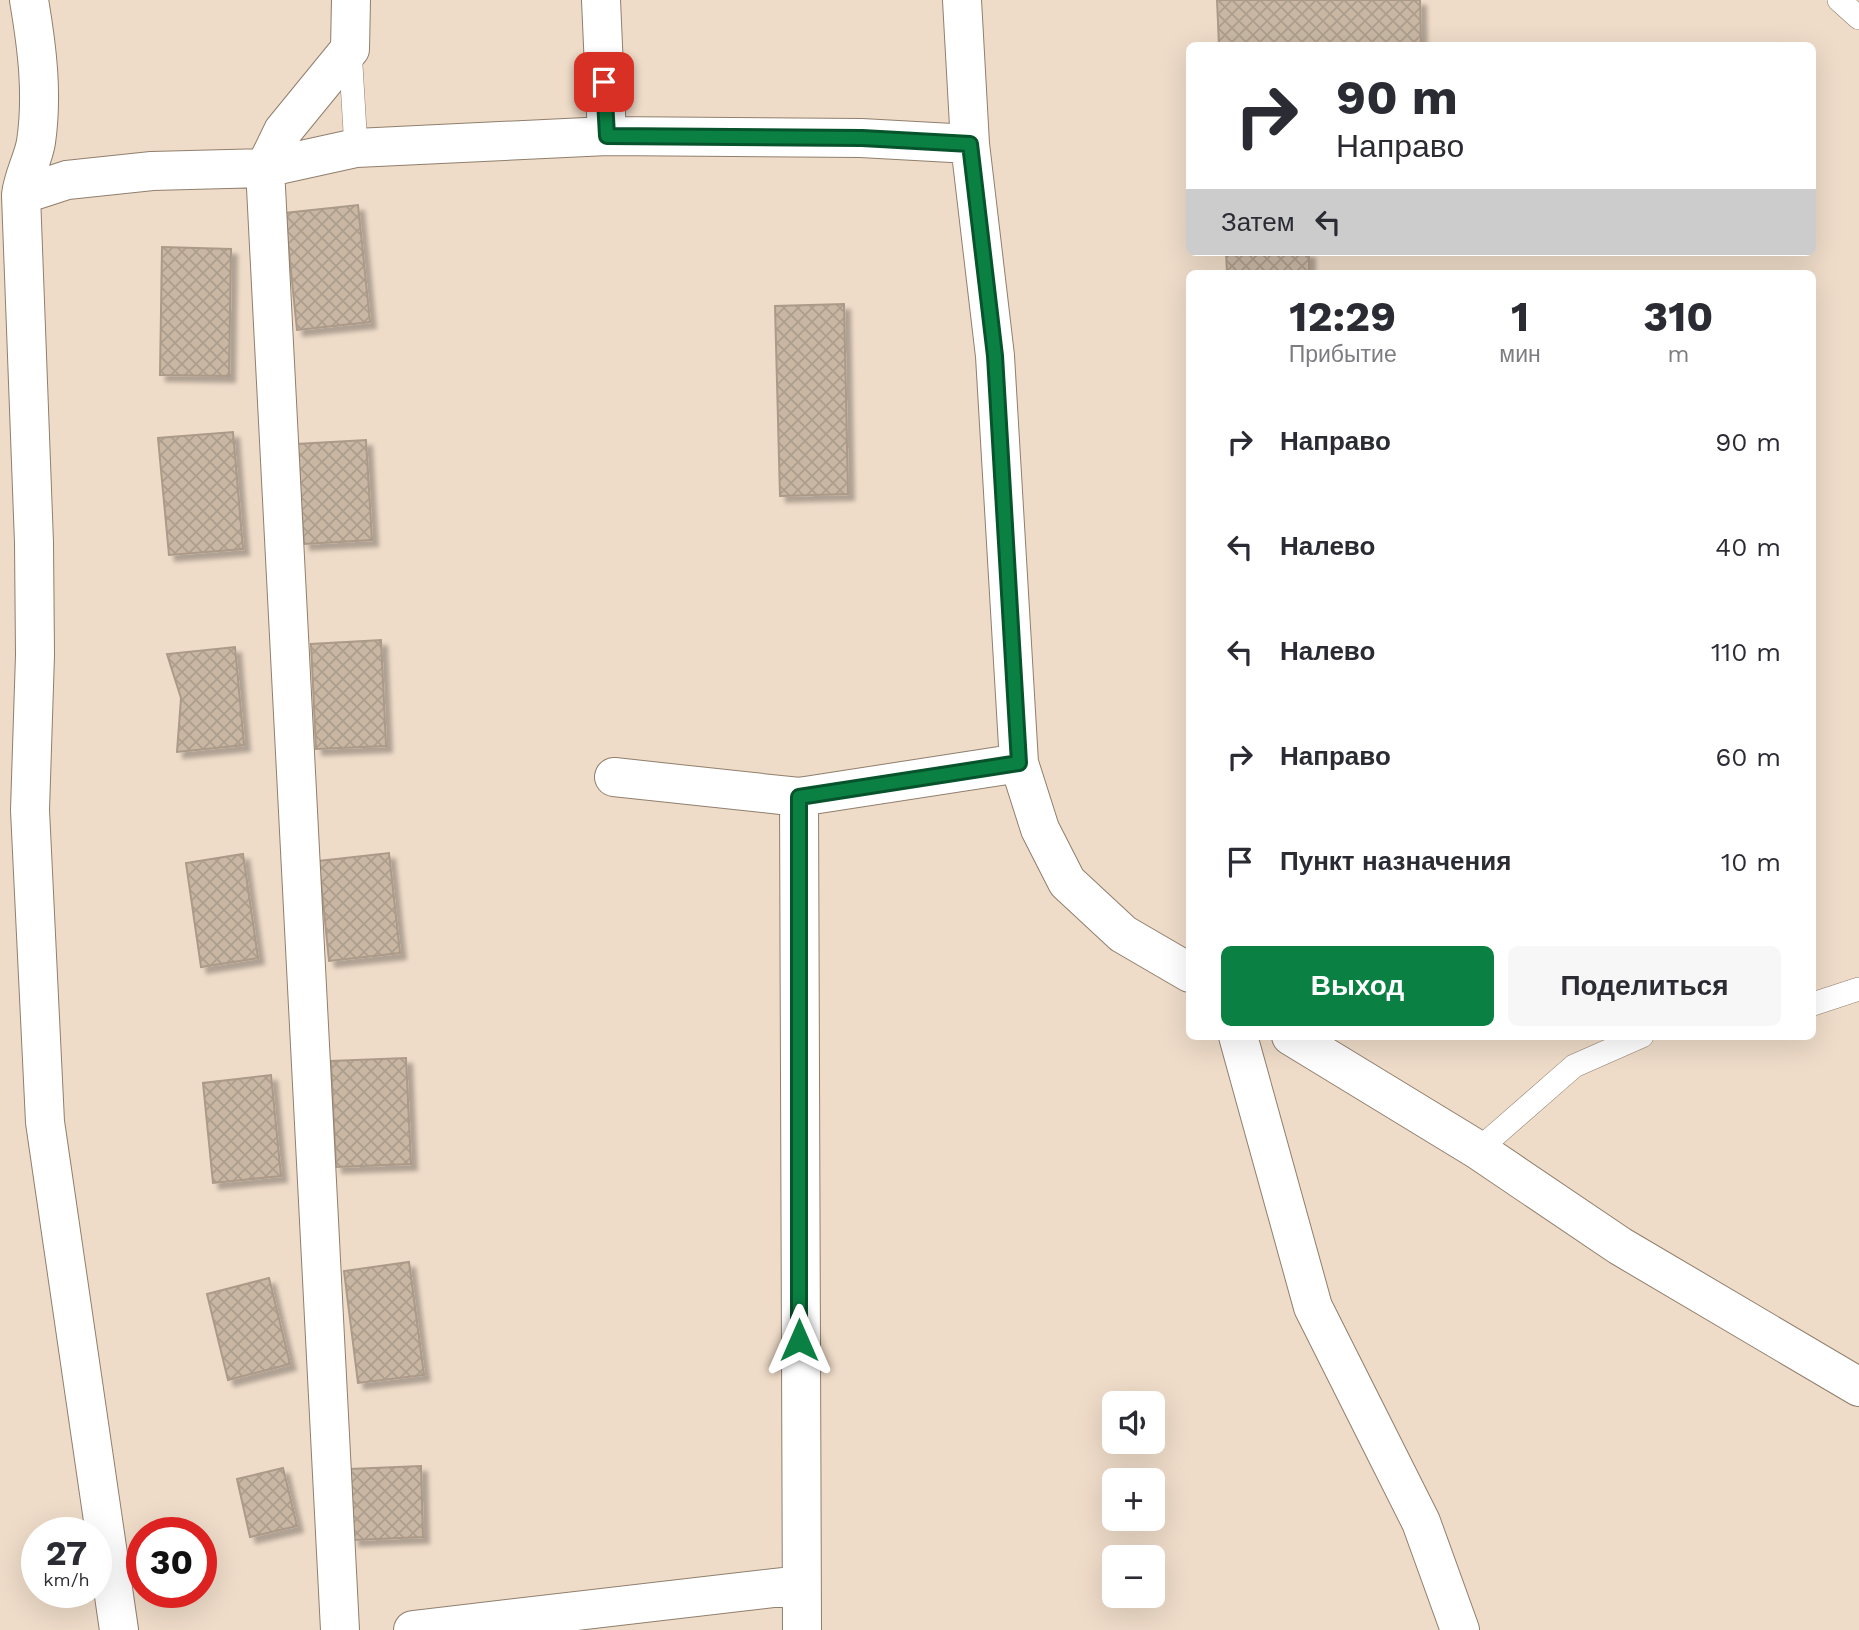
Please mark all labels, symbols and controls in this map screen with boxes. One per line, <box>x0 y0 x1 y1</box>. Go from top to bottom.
pin <box>574 52 634 112</box>
icon: arrive <box>585 63 623 101</box>
text: 90 m <box>1336 68 1458 126</box>
icon: right <box>1221 70 1312 161</box>
text: Направо <box>1336 127 1464 165</box>
icon: left <box>1309 203 1347 241</box>
text: Затем <box>1221 207 1295 237</box>
text: 12:29 <box>1289 292 1396 341</box>
text: 1 <box>1511 292 1529 341</box>
text: 310 <box>1643 292 1713 341</box>
text: Прибытие <box>1289 341 1397 368</box>
text: мин <box>1499 341 1541 368</box>
text: m <box>1667 341 1689 368</box>
icon: right <box>1221 423 1259 461</box>
text: Направо <box>1280 426 1391 456</box>
text: 90 m <box>1715 427 1781 457</box>
icon: left <box>1221 528 1259 566</box>
text: Налево <box>1280 531 1375 561</box>
text: 40 m <box>1715 532 1781 562</box>
icon: left <box>1221 633 1259 671</box>
text: Налево <box>1280 636 1375 666</box>
text: 110 m <box>1711 637 1781 667</box>
icon: right <box>1221 738 1259 776</box>
text: Направо <box>1280 741 1391 771</box>
text: 60 m <box>1715 742 1781 772</box>
icon: arrive <box>1221 843 1259 881</box>
text: Пункт назначения <box>1280 846 1511 876</box>
text: 10 m <box>1721 847 1781 877</box>
button: Выход <box>1221 946 1494 1026</box>
button: Поделиться <box>1508 946 1781 1026</box>
position arrow <box>762 1303 836 1377</box>
map controls <box>1102 1391 1165 1608</box>
button: sound <box>1102 1391 1165 1454</box>
button: + <box>1102 1468 1165 1531</box>
speed limit sign: 30 <box>126 1517 217 1608</box>
text: 27 <box>46 1532 87 1574</box>
button: − <box>1102 1545 1165 1608</box>
text: km/h <box>43 1569 90 1590</box>

